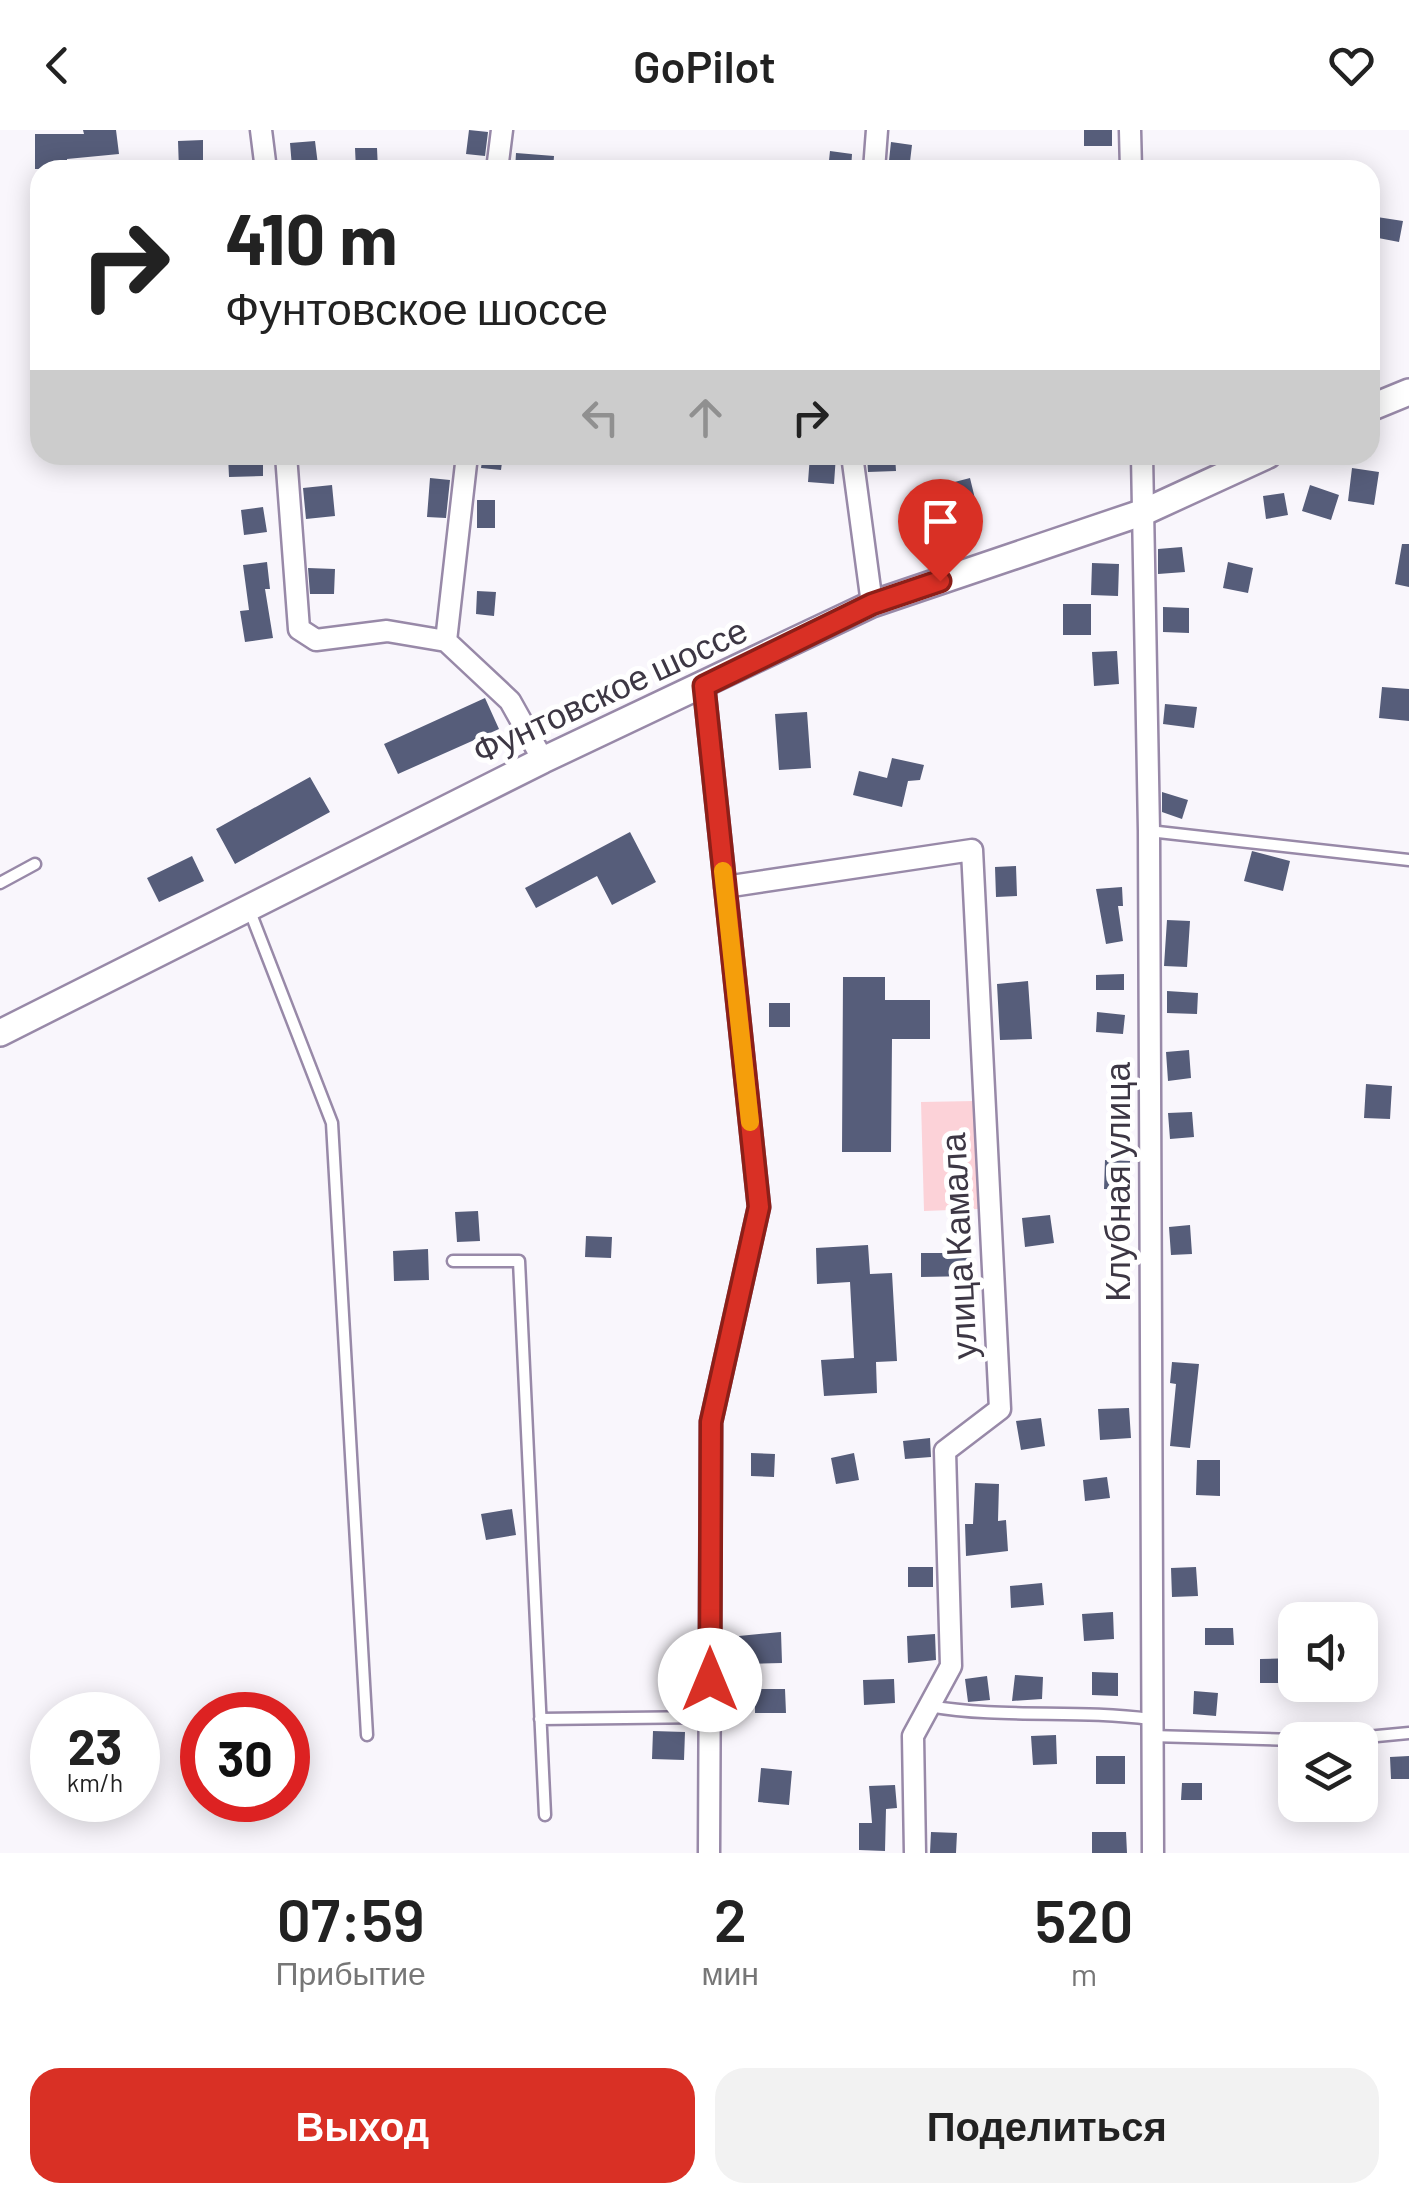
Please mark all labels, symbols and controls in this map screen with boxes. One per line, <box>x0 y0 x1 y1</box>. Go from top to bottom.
icon: back <box>30 38 85 93</box>
text: GoPilot <box>633 38 776 92</box>
icon: heart <box>1324 38 1379 93</box>
text: 410 m <box>225 195 398 279</box>
icon: right <box>60 200 190 330</box>
text: Фунтовское шоссе <box>225 280 608 334</box>
icon: left <box>573 390 628 445</box>
icon: ahead <box>678 390 733 445</box>
icon: right <box>783 390 838 445</box>
pin <box>898 479 983 582</box>
icon: arrive <box>913 494 968 549</box>
street label: Фунтовское шоссе <box>465 607 753 771</box>
street label: Клубная улица <box>1095 1062 1137 1302</box>
street label: улица Камала <box>930 1131 984 1360</box>
map controls <box>1278 1602 1378 1822</box>
button: sound <box>1278 1602 1378 1702</box>
position arrow <box>658 1628 762 1732</box>
speed limit sign: 30 <box>180 1692 310 1822</box>
text: 23 <box>68 1715 122 1775</box>
button: layers <box>1278 1722 1378 1822</box>
text: km/h <box>67 1767 123 1797</box>
text: 07:59 <box>277 1882 425 1954</box>
text: 2 <box>714 1882 747 1954</box>
text: 520 <box>1034 1883 1133 1955</box>
text: Прибытие <box>276 1953 426 1991</box>
text: мин <box>701 1953 759 1991</box>
text: m <box>1071 1954 1097 1992</box>
button: Выход <box>30 2068 695 2183</box>
button: Поделиться <box>715 2068 1379 2183</box>

